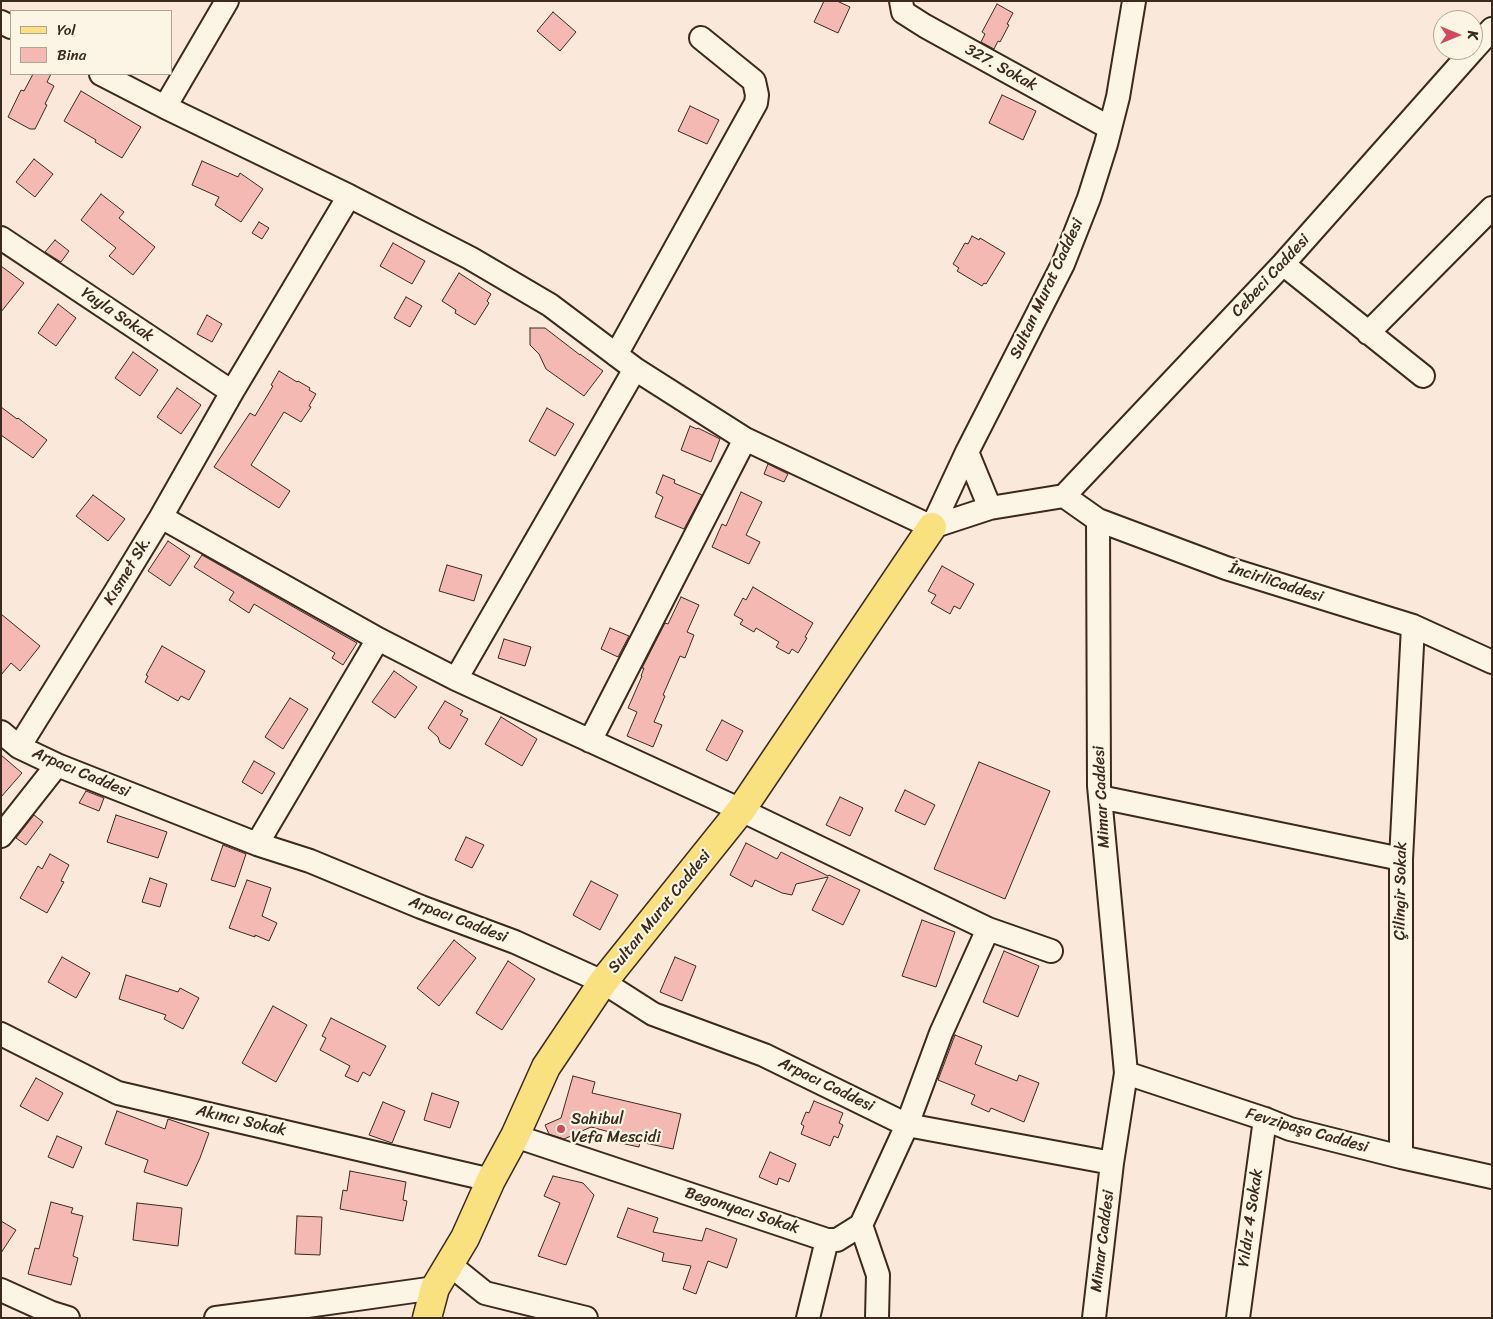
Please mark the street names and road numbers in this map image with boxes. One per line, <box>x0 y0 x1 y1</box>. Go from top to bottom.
street label: 327. Sokak <box>962 40 1040 96</box>
street label: Sultan Murat Caddesi <box>1006 216 1088 362</box>
street label: Cebeci Caddesi <box>1228 231 1314 321</box>
street label: Yayla Sokak <box>77 284 157 346</box>
street label: Kısmet Sk. <box>100 533 156 609</box>
street label: İncirliCaddesi <box>1227 559 1325 607</box>
street label: Arpacı Caddesi <box>29 744 133 802</box>
street label: Mimar Caddesi <box>1090 745 1114 849</box>
street label: Çilingir Sokak <box>1391 842 1411 940</box>
street label: Sultan Murat Caddesi <box>605 847 715 977</box>
street label: Arpacı Caddesi <box>406 892 510 948</box>
street label: Arpacı Caddesi <box>775 1054 877 1116</box>
street label: Akıncı Sokak <box>194 1101 288 1141</box>
street label: Fevzipaşa Caddesi <box>1244 1104 1370 1158</box>
street label: Yıldız 4 Sokak <box>1235 1168 1267 1268</box>
street label: Begonyacı Sokak <box>682 1183 802 1239</box>
street label: Mimar Caddesi <box>1087 1189 1119 1293</box>

